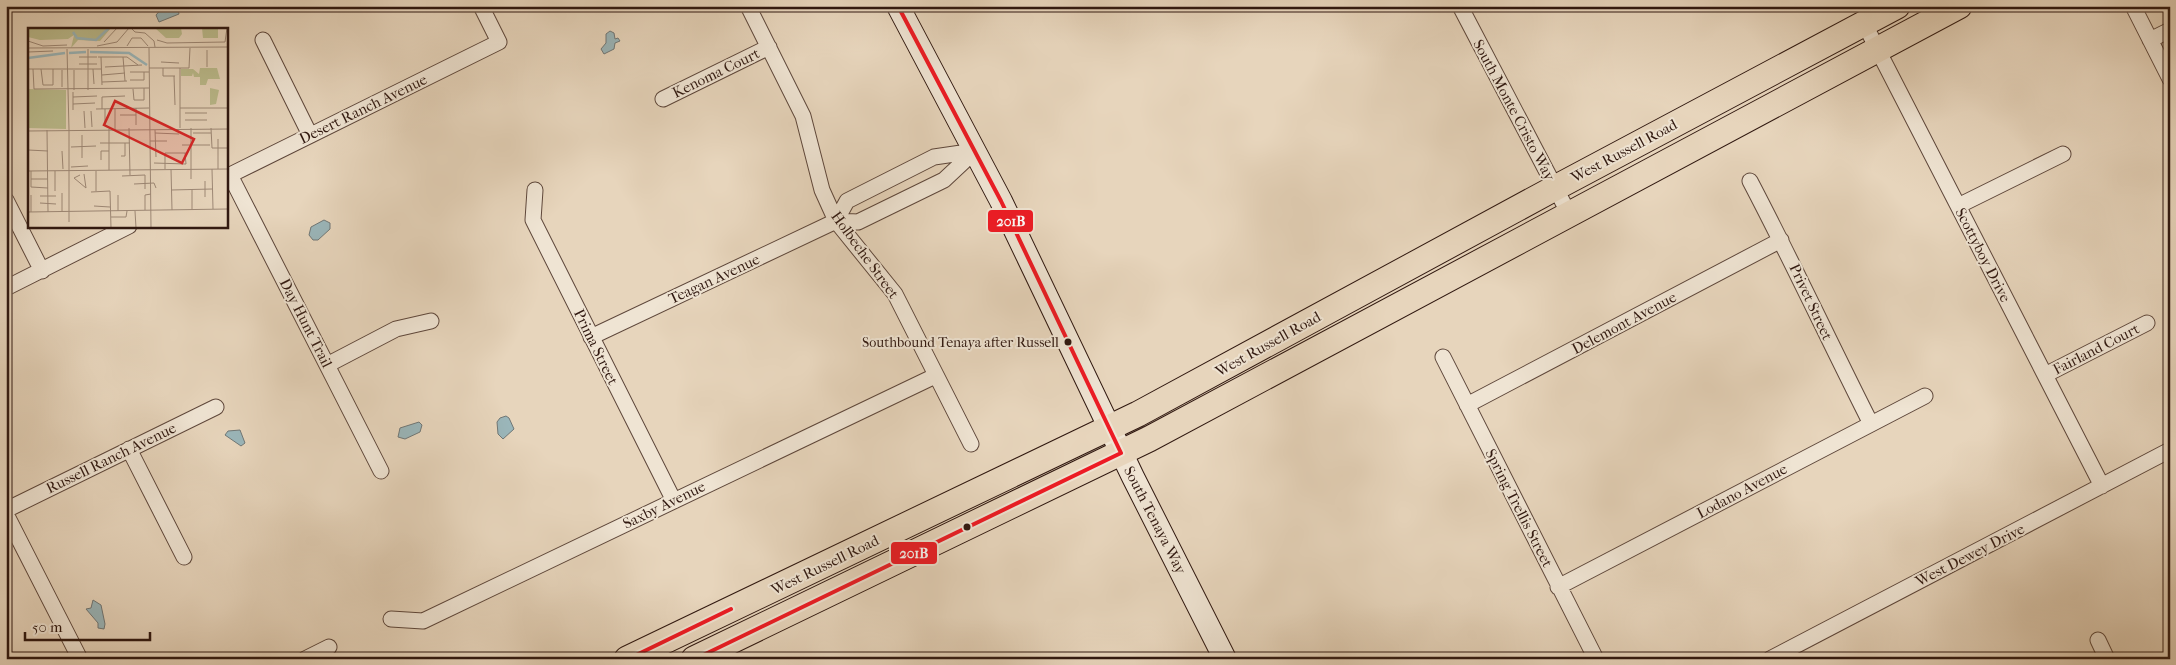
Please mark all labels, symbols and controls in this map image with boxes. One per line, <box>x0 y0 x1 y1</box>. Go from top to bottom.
inset map <box>28 28 228 228</box>
street label: South Monte Cristo Way <box>1469 36 1559 185</box>
street label: Kenoma Court <box>669 44 763 102</box>
street label: Desert Ranch Avenue <box>296 70 430 148</box>
street label: West Russell Road <box>1567 115 1681 187</box>
street label: Scottyboy Drive <box>1952 205 2015 306</box>
street label: Holbeche Street <box>827 208 903 303</box>
line badge: 201B <box>987 209 1034 233</box>
text: 201B <box>997 213 1025 230</box>
street label: Teagan Avenue <box>666 250 763 308</box>
street label: Privet Street <box>1785 261 1837 344</box>
street label: Day Hunt Trail <box>276 275 336 371</box>
street label: Delemont Avenue <box>1569 288 1680 358</box>
street label: Prima Street <box>570 306 622 388</box>
street label: West Russell Road <box>1211 307 1325 381</box>
street label: Fairland Court <box>2050 319 2143 378</box>
place label: Southbound Tenaya after Russell <box>862 334 1059 351</box>
marker: Southbound Tenaya after Russell <box>1063 337 1073 347</box>
street label: Russell Ranch Avenue <box>43 418 179 497</box>
street label: Spring Trellis Street <box>1481 446 1557 571</box>
street label: Lodano Avenue <box>1694 459 1791 522</box>
street label: South Tenaya Way <box>1120 463 1190 578</box>
street label: Saxby Avenue <box>620 477 709 533</box>
street label: West Dewey Drive <box>1912 519 2028 591</box>
unlabelled marker <box>962 522 972 532</box>
street label: West Russell Road <box>767 531 883 599</box>
line badge: 201B <box>890 541 938 565</box>
text: 201B <box>900 545 928 562</box>
scale bar <box>25 610 150 642</box>
text: 50 m <box>32 618 63 636</box>

